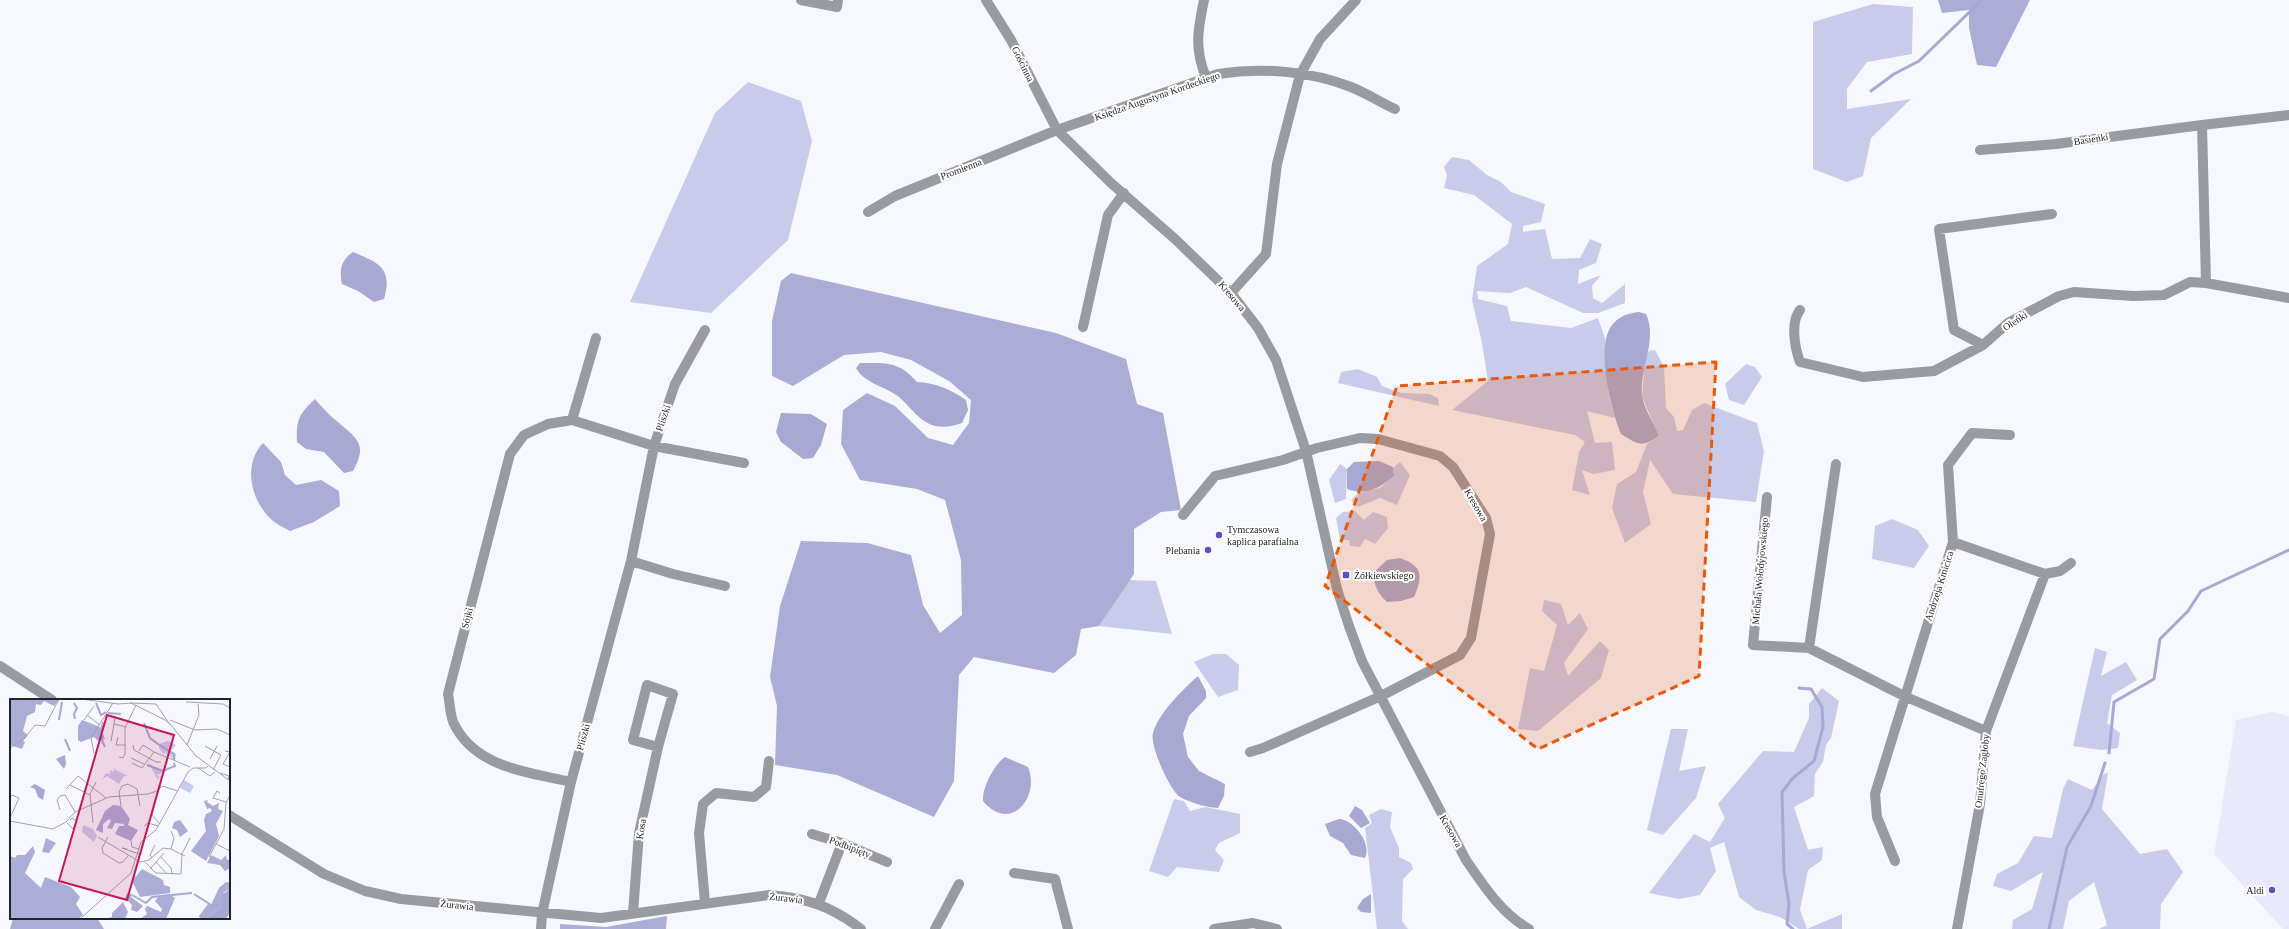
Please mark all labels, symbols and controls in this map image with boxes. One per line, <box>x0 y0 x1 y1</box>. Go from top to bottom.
street label: Gościnna <box>1010 45 1036 84</box>
street label: Księdza Augustyna Kordeckiego <box>1093 69 1221 123</box>
street label: Basieńki <box>2073 131 2109 147</box>
street label: Promienna <box>939 156 984 182</box>
street label: Kresowa <box>1216 279 1248 314</box>
street label: Oleńki <box>2001 309 2030 333</box>
street label: Pliszki <box>654 403 673 433</box>
street label: Kresowa <box>1462 487 1490 524</box>
street label: Michała Wołodyjowskiego <box>1750 517 1770 625</box>
place label: Tymczasowa kaplica parafialna <box>1227 524 1299 547</box>
marker: Tymczasowa kaplica parafialna <box>1214 530 1224 540</box>
place label: Plebania <box>1166 545 1201 556</box>
marker: Plebania <box>1203 545 1213 555</box>
street label: Andrzeja Kmicica <box>1922 549 1956 622</box>
marker: Żółkiewskiego <box>1341 570 1351 580</box>
place label: Żółkiewskiego <box>1354 570 1413 581</box>
street label: Sójki <box>459 606 475 630</box>
inset map <box>10 699 230 919</box>
street label: Pliszki <box>574 722 592 752</box>
street label: Onufrego Zagłoby <box>1973 734 1991 808</box>
street label: Kresowa <box>1438 813 1465 850</box>
street label: Kosa <box>634 817 648 840</box>
street label: Podbipięty <box>828 834 872 860</box>
place label: Aldi <box>2246 885 2264 896</box>
marker: Aldi <box>2267 885 2277 895</box>
street label: Żurawia <box>769 891 804 906</box>
street label: Żurawia <box>440 898 475 912</box>

